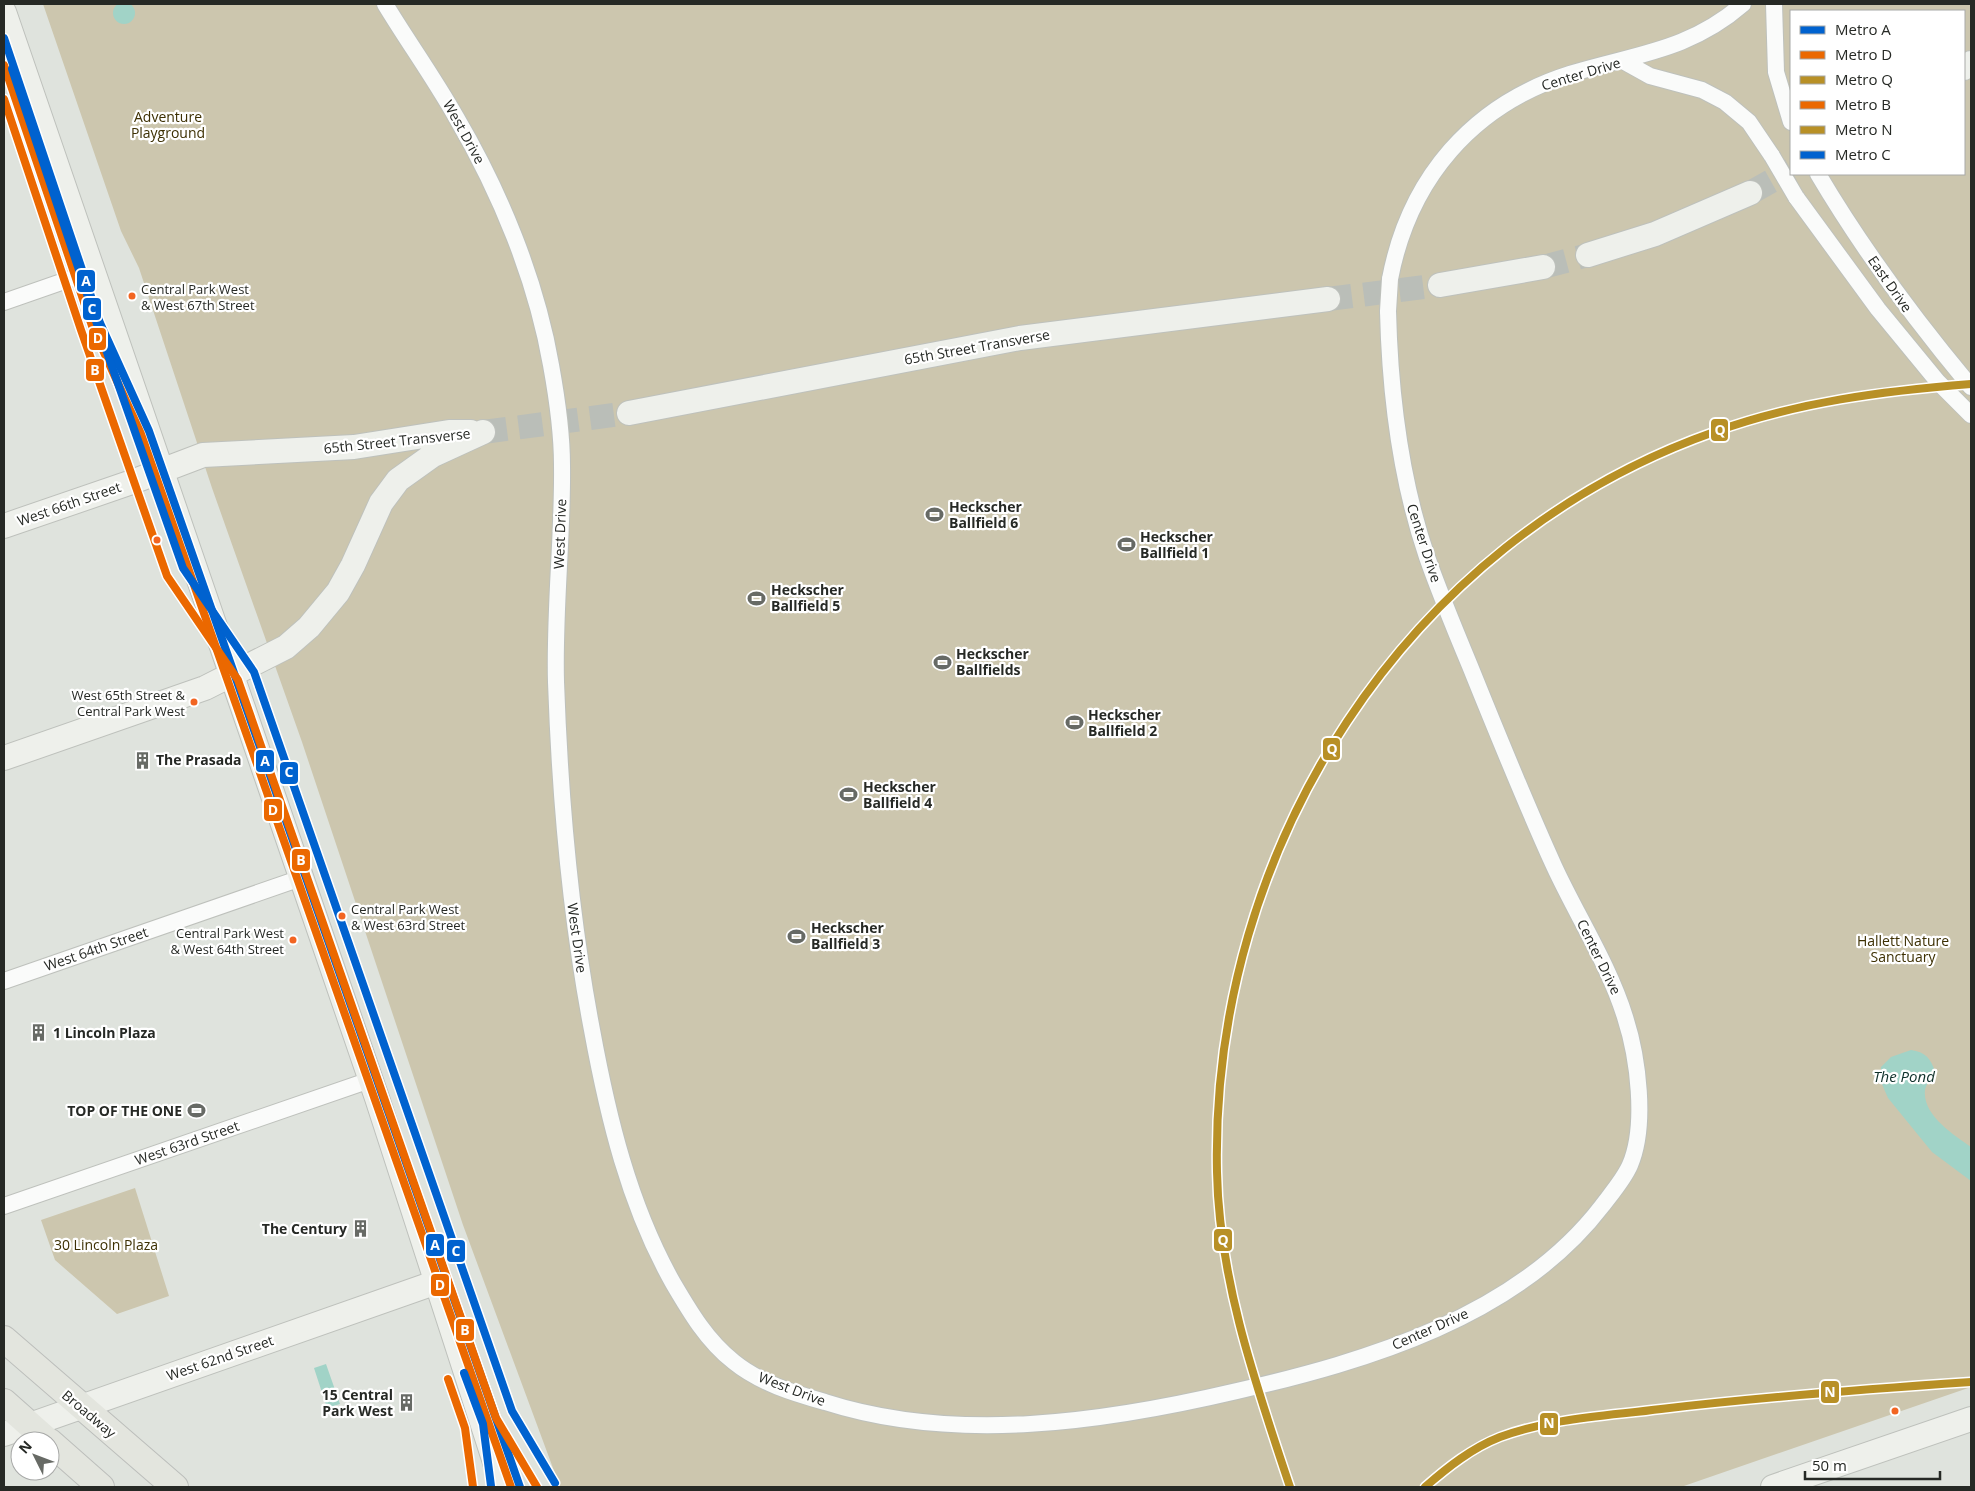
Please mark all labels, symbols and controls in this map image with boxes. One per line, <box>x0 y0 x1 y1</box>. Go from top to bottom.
legend <box>1790 10 1965 175</box>
text: Metro A <box>1835 19 1891 39</box>
text: Metro D <box>1835 44 1892 64</box>
street label: Center Drive <box>1539 52 1623 95</box>
text: Metro Q <box>1835 69 1893 89</box>
text: Metro B <box>1835 94 1891 114</box>
street label: West Drive <box>439 96 490 167</box>
park label: Adventure Playground <box>131 107 205 142</box>
text: Metro N <box>1835 119 1893 139</box>
text: Metro C <box>1835 144 1891 164</box>
street label: East Drive <box>1864 252 1917 316</box>
line badge: A <box>76 269 96 293</box>
text: A <box>81 271 91 290</box>
place label: Central Park West & West 67th Street <box>141 280 255 314</box>
marker: Central Park West & West 67th Street <box>127 291 137 301</box>
line badge: C <box>82 297 102 321</box>
text: C <box>88 299 97 318</box>
street label: 65th Street Transverse <box>903 324 1051 369</box>
line badge: D <box>88 327 107 351</box>
text: D <box>93 328 103 347</box>
line badge: B <box>85 358 105 382</box>
text: B <box>90 360 100 379</box>
line badge: Q <box>1710 418 1729 442</box>
text: Q <box>1714 420 1726 439</box>
street label: 65th Street Transverse <box>323 423 471 458</box>
street label: West 66th Street <box>14 477 123 530</box>
place label: Heckscher Ballfield 6 <box>949 497 1022 532</box>
street label: West Drive <box>549 498 570 569</box>
street label: Center Drive <box>1403 501 1446 585</box>
sports icon: Heckscher Ballfield 6 <box>925 505 945 525</box>
place label: Heckscher Ballfield 1 <box>1140 527 1213 562</box>
unlabelled marker <box>152 535 162 545</box>
sports icon: Heckscher Ballfield 1 <box>1116 535 1136 555</box>
place label: Heckscher Ballfield 5 <box>771 580 844 615</box>
sports icon: Heckscher Ballfield 5 <box>747 588 767 608</box>
place label: Heckscher Ballfields <box>956 644 1029 679</box>
sports icon: Heckscher Ballfields <box>932 652 952 672</box>
place label: West 65th Street & Central Park West <box>71 686 186 720</box>
marker: West 65th Street & Central Park West <box>189 697 199 707</box>
place label: Heckscher Ballfield 2 <box>1088 705 1161 740</box>
sports icon: Heckscher Ballfield 2 <box>1064 713 1084 733</box>
line badge: Q <box>1322 737 1341 761</box>
text: Q <box>1326 739 1338 758</box>
line badge: A <box>255 749 275 773</box>
building icon: The Prasada <box>132 750 152 770</box>
place label: The Prasada <box>156 750 242 769</box>
text: A <box>260 751 270 770</box>
line badge: C <box>279 761 299 785</box>
text: C <box>285 762 294 781</box>
place label: Heckscher Ballfield 4 <box>863 777 936 812</box>
sports icon: Heckscher Ballfield 4 <box>839 785 859 805</box>
line badge: D <box>263 798 283 822</box>
text: D <box>268 800 278 819</box>
line badge: B <box>291 848 311 872</box>
text: B <box>296 850 306 869</box>
place label: Central Park West & West 63rd Street <box>351 900 466 934</box>
street label: West Drive <box>563 902 592 974</box>
marker: Central Park West & West 63rd Street <box>337 911 347 921</box>
street label: Center Drive <box>1573 916 1626 998</box>
place label: Heckscher Ballfield 3 <box>811 918 884 953</box>
street label: West 64th Street <box>41 922 150 975</box>
place label: Central Park West & West 64th Street <box>170 924 284 958</box>
sports icon: Heckscher Ballfield 3 <box>787 926 807 946</box>
park label: Hallett Nature Sanctuary <box>1857 931 1949 966</box>
marker: Central Park West & West 64th Street <box>288 935 298 945</box>
building icon: 1 Lincoln Plaza <box>29 1023 49 1043</box>
place label: 1 Lincoln Plaza <box>53 1023 156 1042</box>
water label: The Pond <box>1873 1066 1935 1086</box>
place label: TOP OF THE ONE <box>67 1101 182 1120</box>
sports icon: TOP OF THE ONE <box>186 1101 206 1121</box>
street label: West 63rd Street <box>132 1116 242 1169</box>
place label: The Century <box>262 1219 347 1238</box>
building icon: The Century <box>351 1219 371 1239</box>
line badge: Q <box>1213 1228 1233 1252</box>
text: Q <box>1217 1230 1229 1249</box>
line badge: A <box>425 1233 445 1257</box>
park label: 30 Lincoln Plaza <box>54 1235 158 1254</box>
text: A <box>430 1235 440 1254</box>
line badge: C <box>446 1239 466 1263</box>
text: C <box>452 1241 461 1260</box>
line badge: D <box>430 1273 450 1297</box>
text: D <box>435 1275 445 1294</box>
street label: Center Drive <box>1389 1303 1471 1354</box>
line badge: B <box>455 1318 475 1342</box>
text: B <box>460 1320 470 1339</box>
street label: West 62nd Street <box>164 1330 276 1385</box>
street label: West Drive <box>756 1367 829 1410</box>
line badge: N <box>1820 1380 1840 1404</box>
text: N <box>1824 1382 1836 1401</box>
street label: Broadway <box>58 1385 121 1442</box>
place label: 15 Central Park West <box>322 1385 393 1420</box>
building icon: 15 Central Park West <box>397 1393 417 1413</box>
unlabelled marker <box>1890 1406 1900 1416</box>
line badge: N <box>1539 1412 1559 1436</box>
text: N <box>1543 1413 1555 1432</box>
north arrow <box>10 1431 60 1481</box>
text: N <box>14 1436 36 1458</box>
scale bar <box>1805 1448 1940 1480</box>
text: 50 m <box>1812 1455 1847 1475</box>

